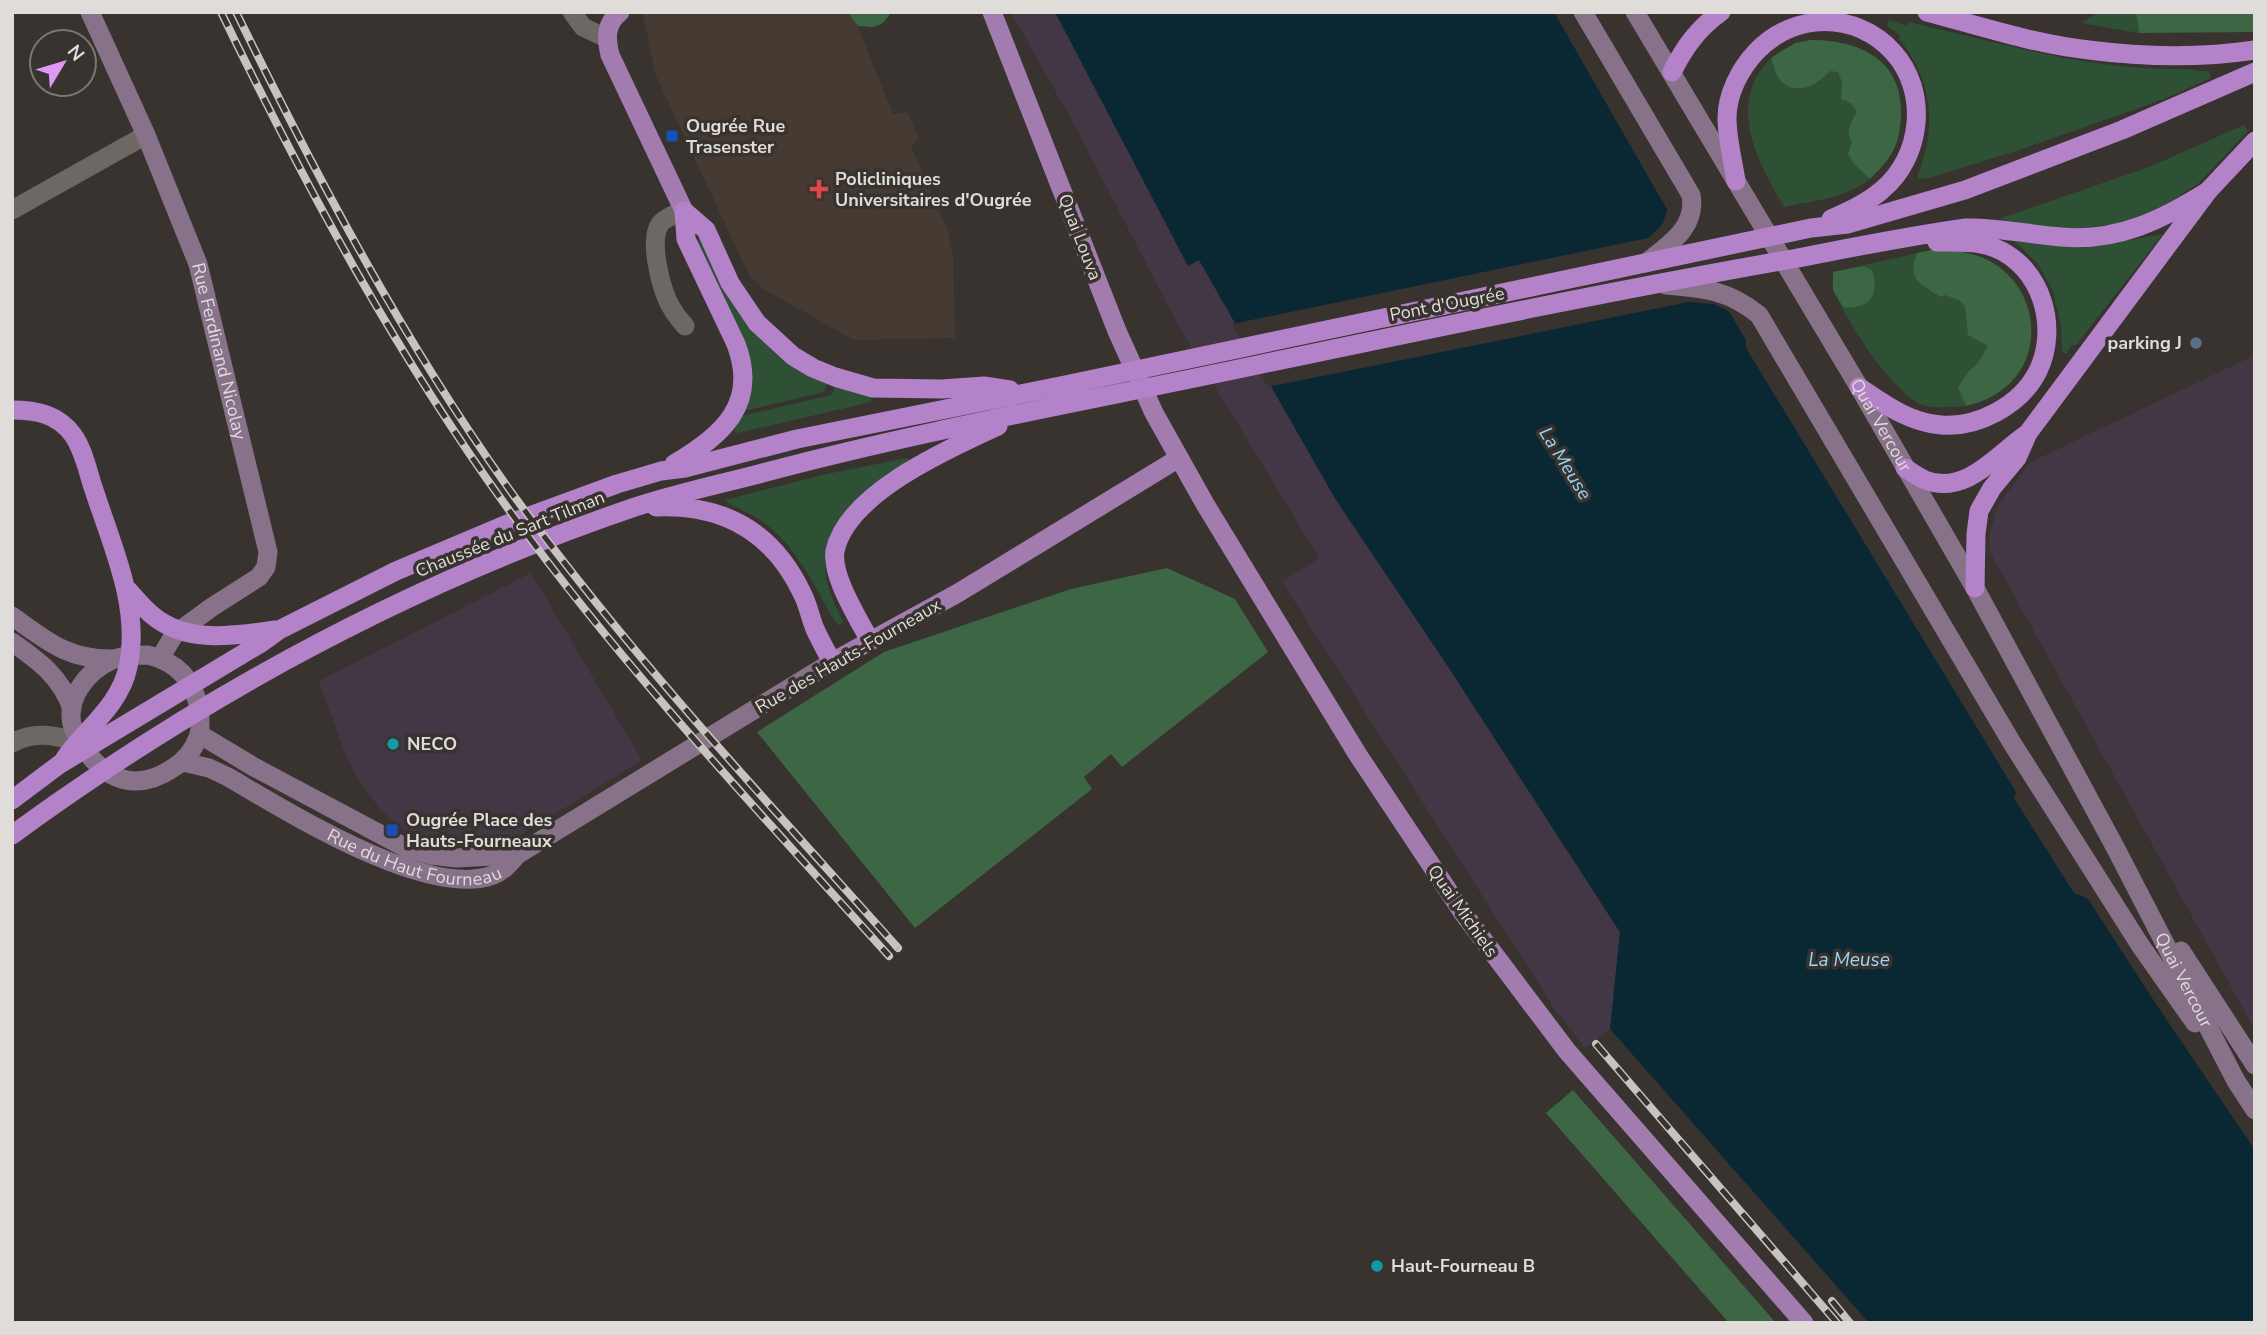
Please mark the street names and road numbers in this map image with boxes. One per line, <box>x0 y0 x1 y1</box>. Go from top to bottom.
street label: Quai Louva <box>1053 190 1107 284</box>
street label: Rue Ferdinand Nicolay <box>186 260 252 443</box>
street label: Pont d'Ougrée <box>1387 281 1507 327</box>
street label: Quai Vercour <box>1845 374 1918 477</box>
street label: Chaussée du Sart Tilman <box>412 485 608 583</box>
street label: Rue des Hauts-Fourneaux <box>751 593 946 719</box>
street label: Rue du Haut Fourneau <box>323 823 506 891</box>
street label: Quai Michiels <box>1422 860 1504 962</box>
street label: Quai Vercour <box>2149 928 2219 1032</box>

